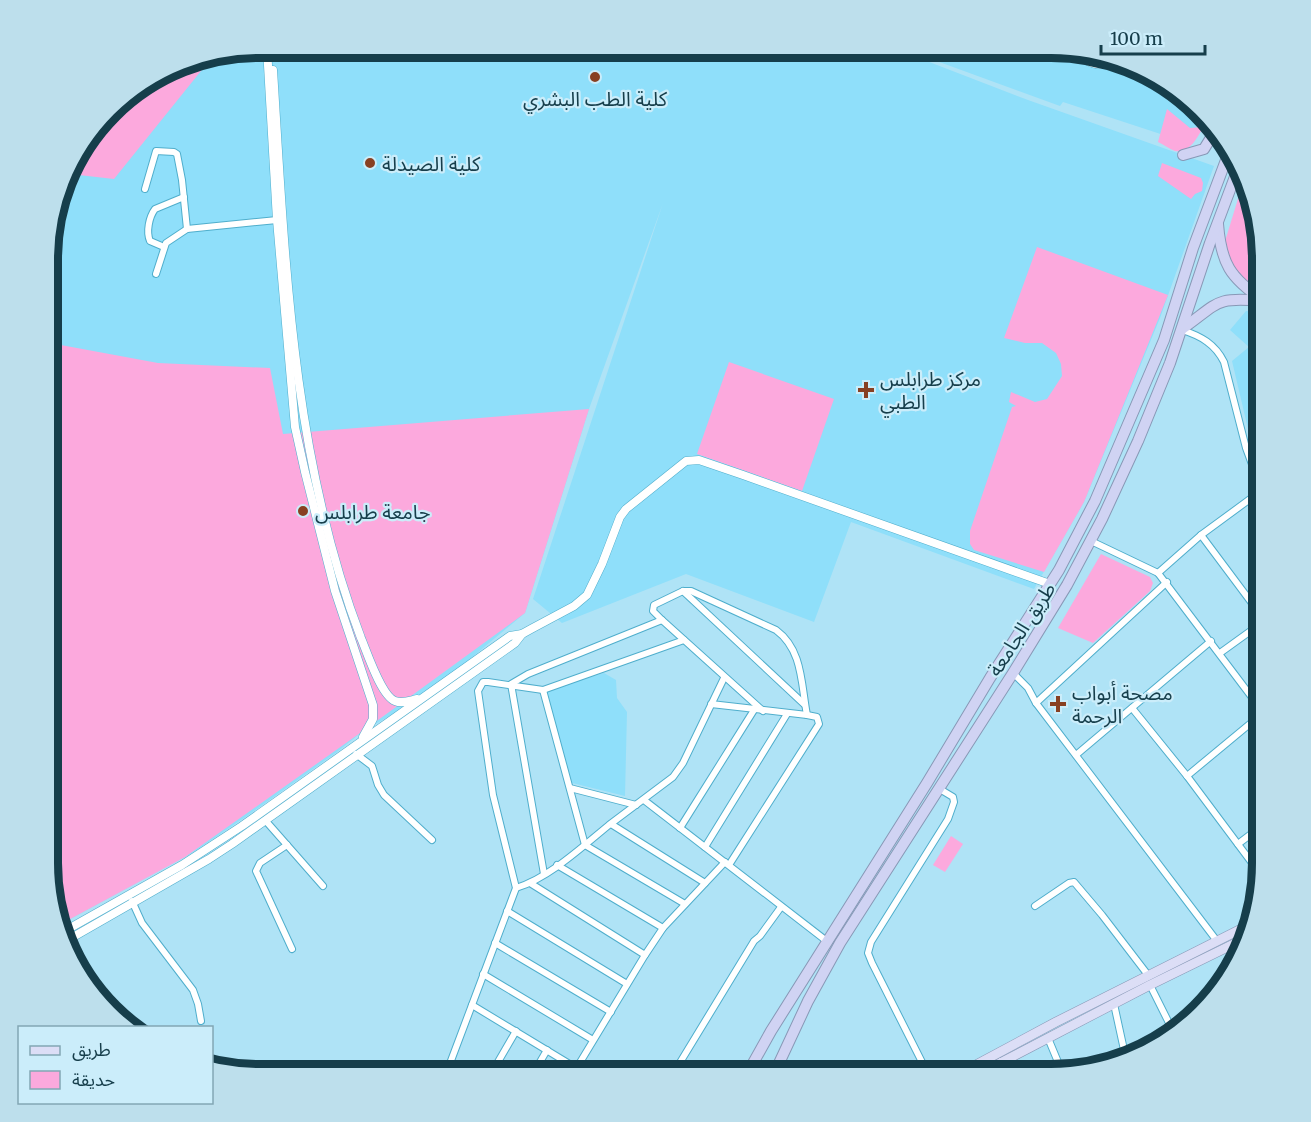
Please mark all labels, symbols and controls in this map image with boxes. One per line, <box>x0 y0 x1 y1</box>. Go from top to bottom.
scale bar <box>1101 18 1204 56</box>
text: 100 m <box>1110 27 1163 50</box>
marker: كلية الطب البشري <box>588 70 602 84</box>
place label: كلية الطب البشري <box>523 86 668 114</box>
place label: كلية الصيدلة <box>382 151 481 176</box>
marker: كلية الصيدلة <box>363 156 377 170</box>
place label: مركز طرابلس الطبي <box>880 366 981 417</box>
marker: مركز طرابلس الطبي <box>857 381 875 399</box>
place label: جامعة طرابلس <box>315 499 430 524</box>
marker: جامعة طرابلس <box>296 504 310 518</box>
street label: طريق الجامعة <box>981 577 1061 681</box>
place label: مصحة أبواب الرحمة <box>1072 680 1173 728</box>
marker: مصحة أبواب الرحمة <box>1049 695 1067 713</box>
legend <box>18 1026 213 1104</box>
text: طريق <box>72 1038 111 1061</box>
text: حديقة <box>72 1068 115 1091</box>

